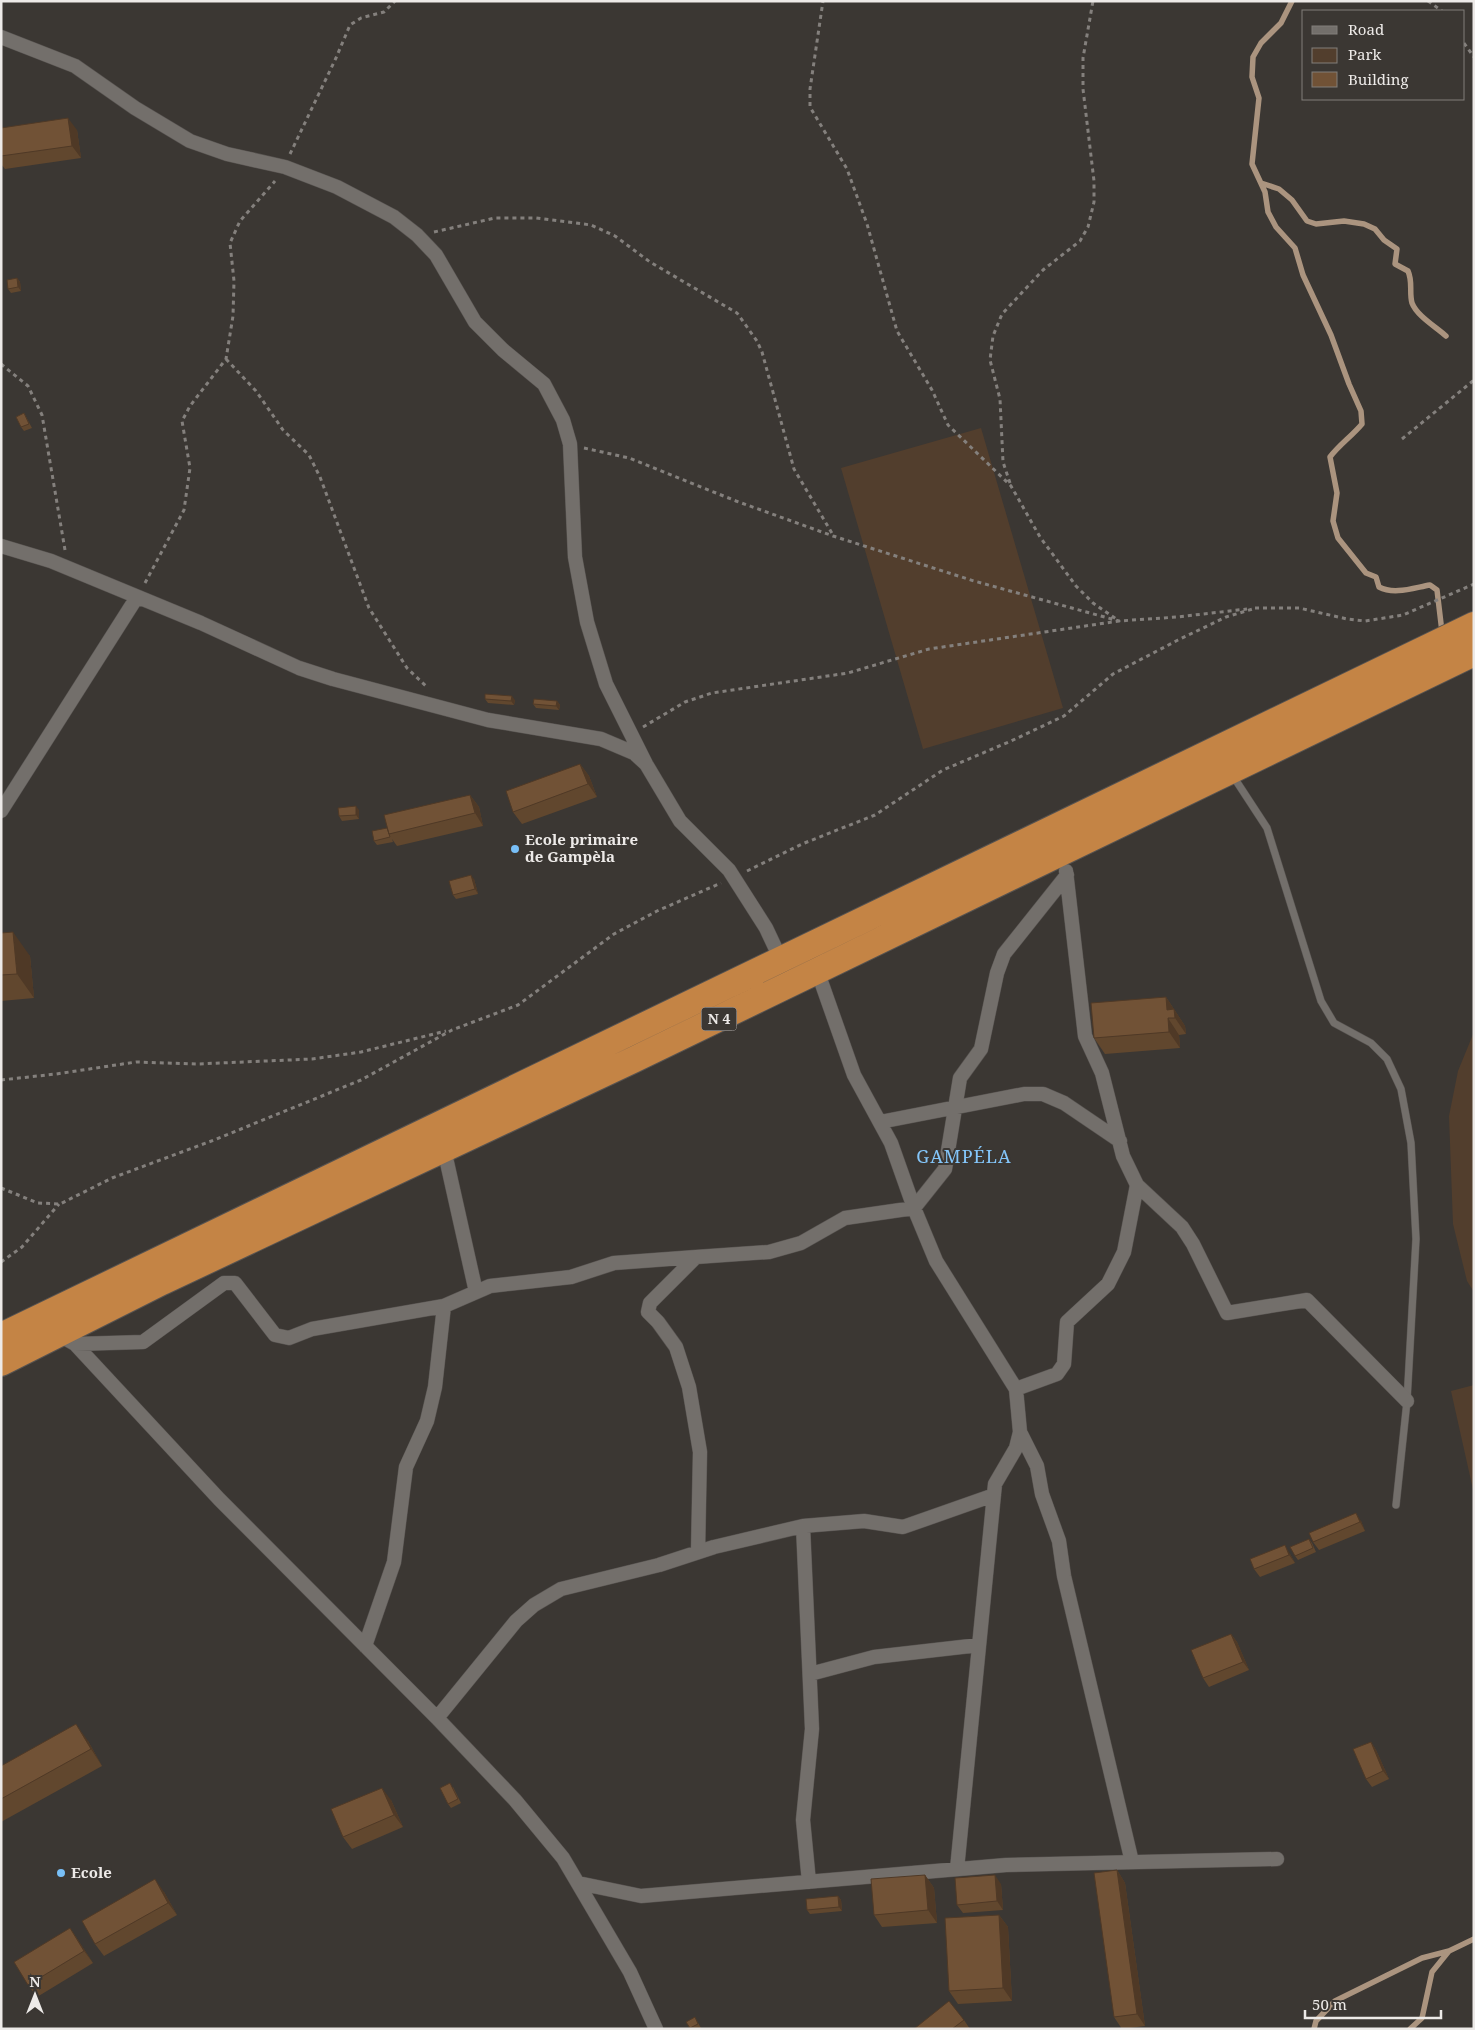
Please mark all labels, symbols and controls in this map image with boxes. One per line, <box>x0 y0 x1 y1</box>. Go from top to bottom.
legend <box>1302 10 1465 100</box>
text: Road <box>1348 19 1384 39</box>
text: Park <box>1348 44 1382 64</box>
text: Building <box>1348 69 1409 89</box>
place label: Ecole primaire de Gampèla <box>525 829 638 866</box>
marker: Ecole primaire de Gampèla <box>509 843 521 855</box>
road number: N 4 <box>702 1008 736 1030</box>
district label: GAMPÉLA <box>916 1144 1012 1168</box>
place label: Ecole <box>71 1862 112 1882</box>
marker: Ecole <box>55 1867 67 1879</box>
north arrow <box>10 1970 60 2020</box>
text: N <box>29 1972 41 1991</box>
scale bar <box>1305 1988 1441 2020</box>
text: 50 m <box>1312 1994 1347 2014</box>

